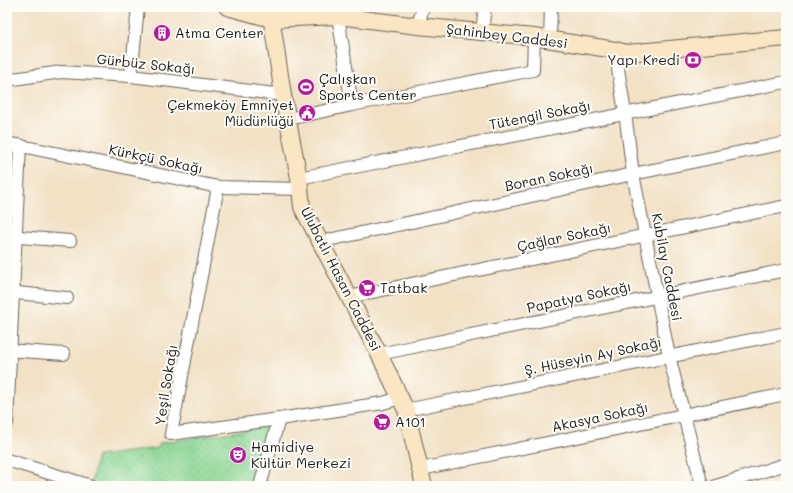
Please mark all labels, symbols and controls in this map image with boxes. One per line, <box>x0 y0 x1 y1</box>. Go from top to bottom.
street label: Şahinbey Caddesi <box>445 19 569 52</box>
building icon: Atma Center <box>152 23 172 43</box>
place label: Atma Center <box>175 23 263 42</box>
street label: Gürbüz Sokağı <box>96 49 196 78</box>
place label: Yapı Kredi <box>607 50 680 69</box>
bank icon: Yapı Kredi <box>683 50 703 70</box>
place label: Çalışkan Sports Center <box>319 69 417 104</box>
sports icon: Çalışkan Sports Center <box>296 77 316 97</box>
place label: Çekmeköy Emniyet Müdürlüğü <box>167 95 294 130</box>
street label: Tütengil Sokağı <box>487 95 592 134</box>
public building icon: Çekmeköy Emniyet Müdürlüğü <box>297 103 317 123</box>
street label: Kürkçü Sokağı <box>107 139 205 178</box>
street label: Boran Sokağı <box>503 158 595 195</box>
street label: Ulubatlı Hasan Caddesi <box>297 203 386 354</box>
street label: Kubilay Caddesi <box>648 211 687 323</box>
street label: Çağlar Sokağı <box>515 217 613 256</box>
street label: Papatya Sokağı <box>525 276 633 317</box>
supermarket icon: Tatbak <box>357 278 377 298</box>
place label: Tatbak <box>380 278 428 297</box>
street label: Ş. Hüseyin Ay Sokağı <box>523 332 663 379</box>
street label: Yeşil Sokağı <box>150 343 181 427</box>
street label: Akasya Sokağı <box>550 397 650 436</box>
supermarket icon: A101 <box>372 412 392 432</box>
place label: A101 <box>395 412 426 431</box>
place label: Hamidiye Kültür Merkezi <box>251 437 351 472</box>
theatre icon: Hamidiye Kültür Merkezi <box>228 445 248 465</box>

